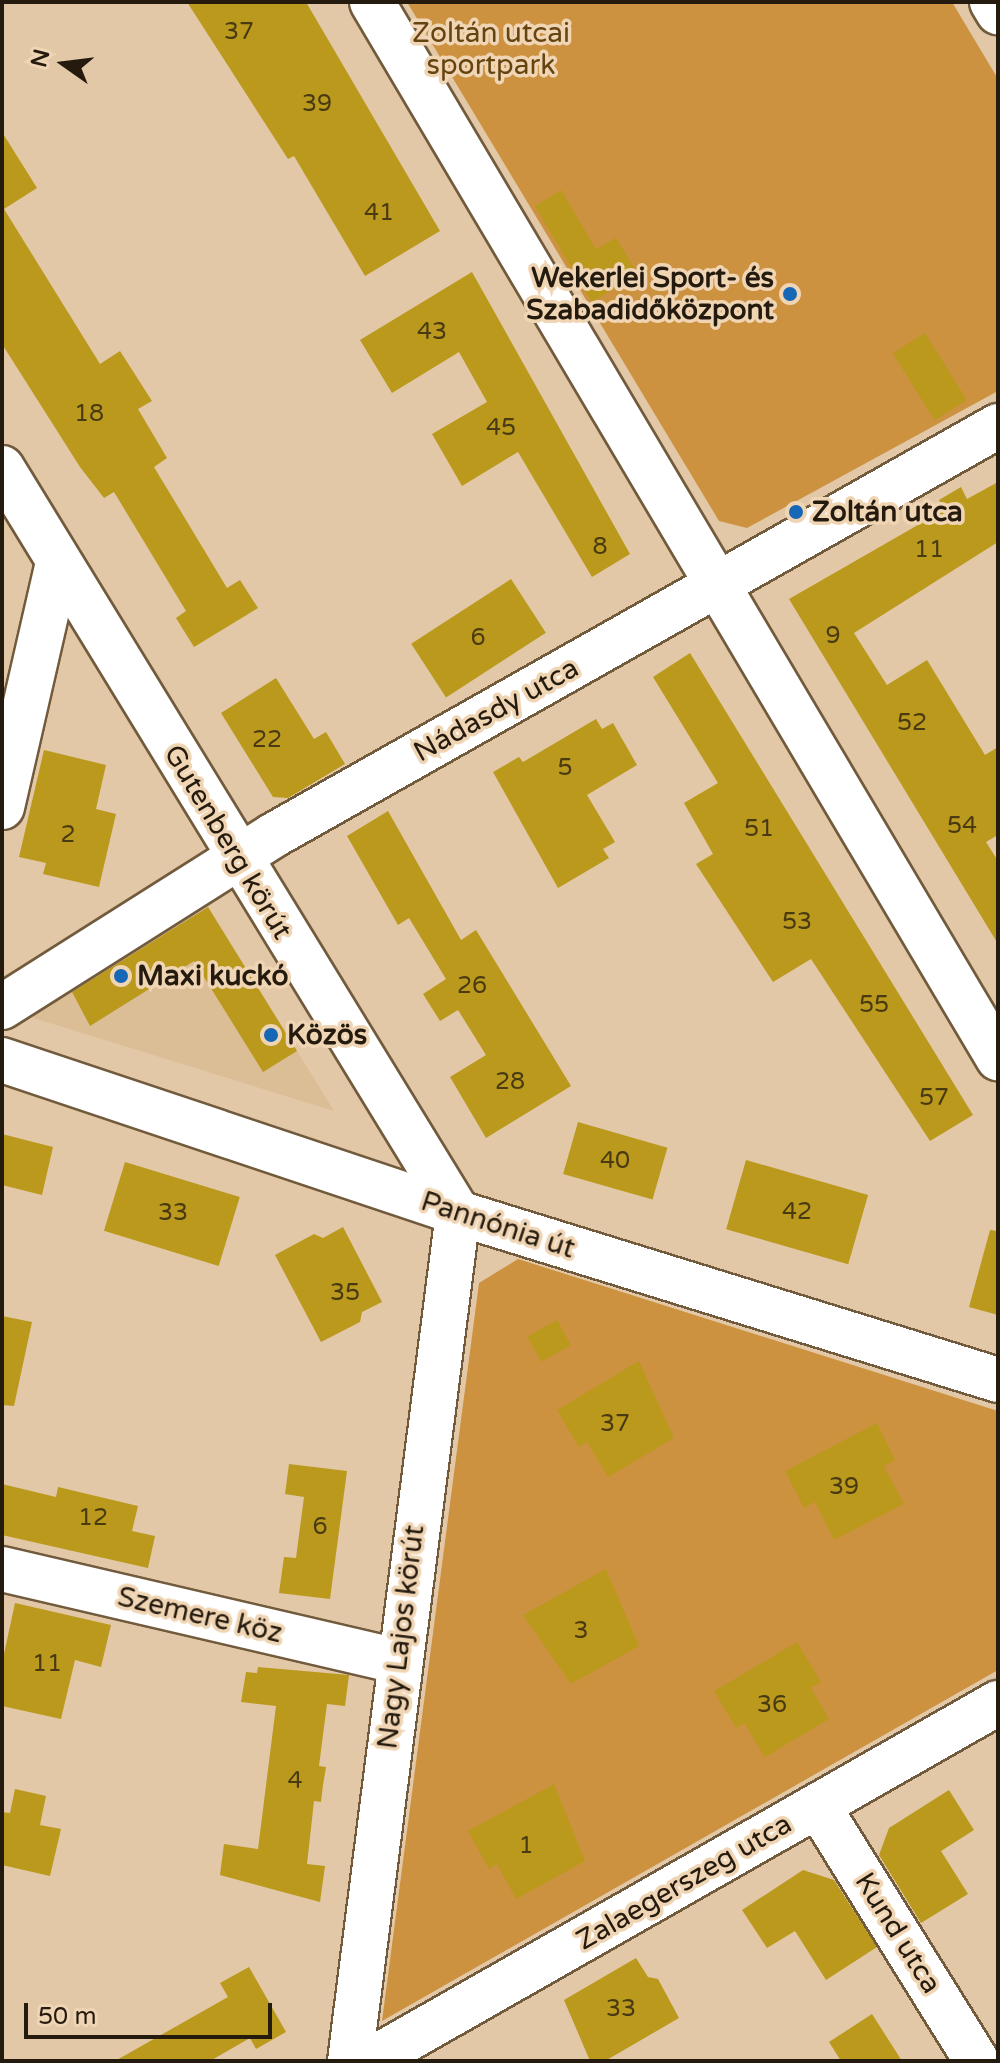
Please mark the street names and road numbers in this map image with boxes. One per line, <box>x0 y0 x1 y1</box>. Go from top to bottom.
street label: Nádasdy utca <box>408 651 584 769</box>
street label: Gutenberg körút <box>157 739 299 945</box>
street label: Pannónia út <box>417 1184 579 1266</box>
street label: Nagy Lajos körút <box>371 1523 431 1751</box>
street label: Szemere köz <box>114 1580 286 1650</box>
street label: Zalaegerszeg utca <box>570 1807 798 1957</box>
street label: Kund utca <box>848 1866 948 2000</box>

